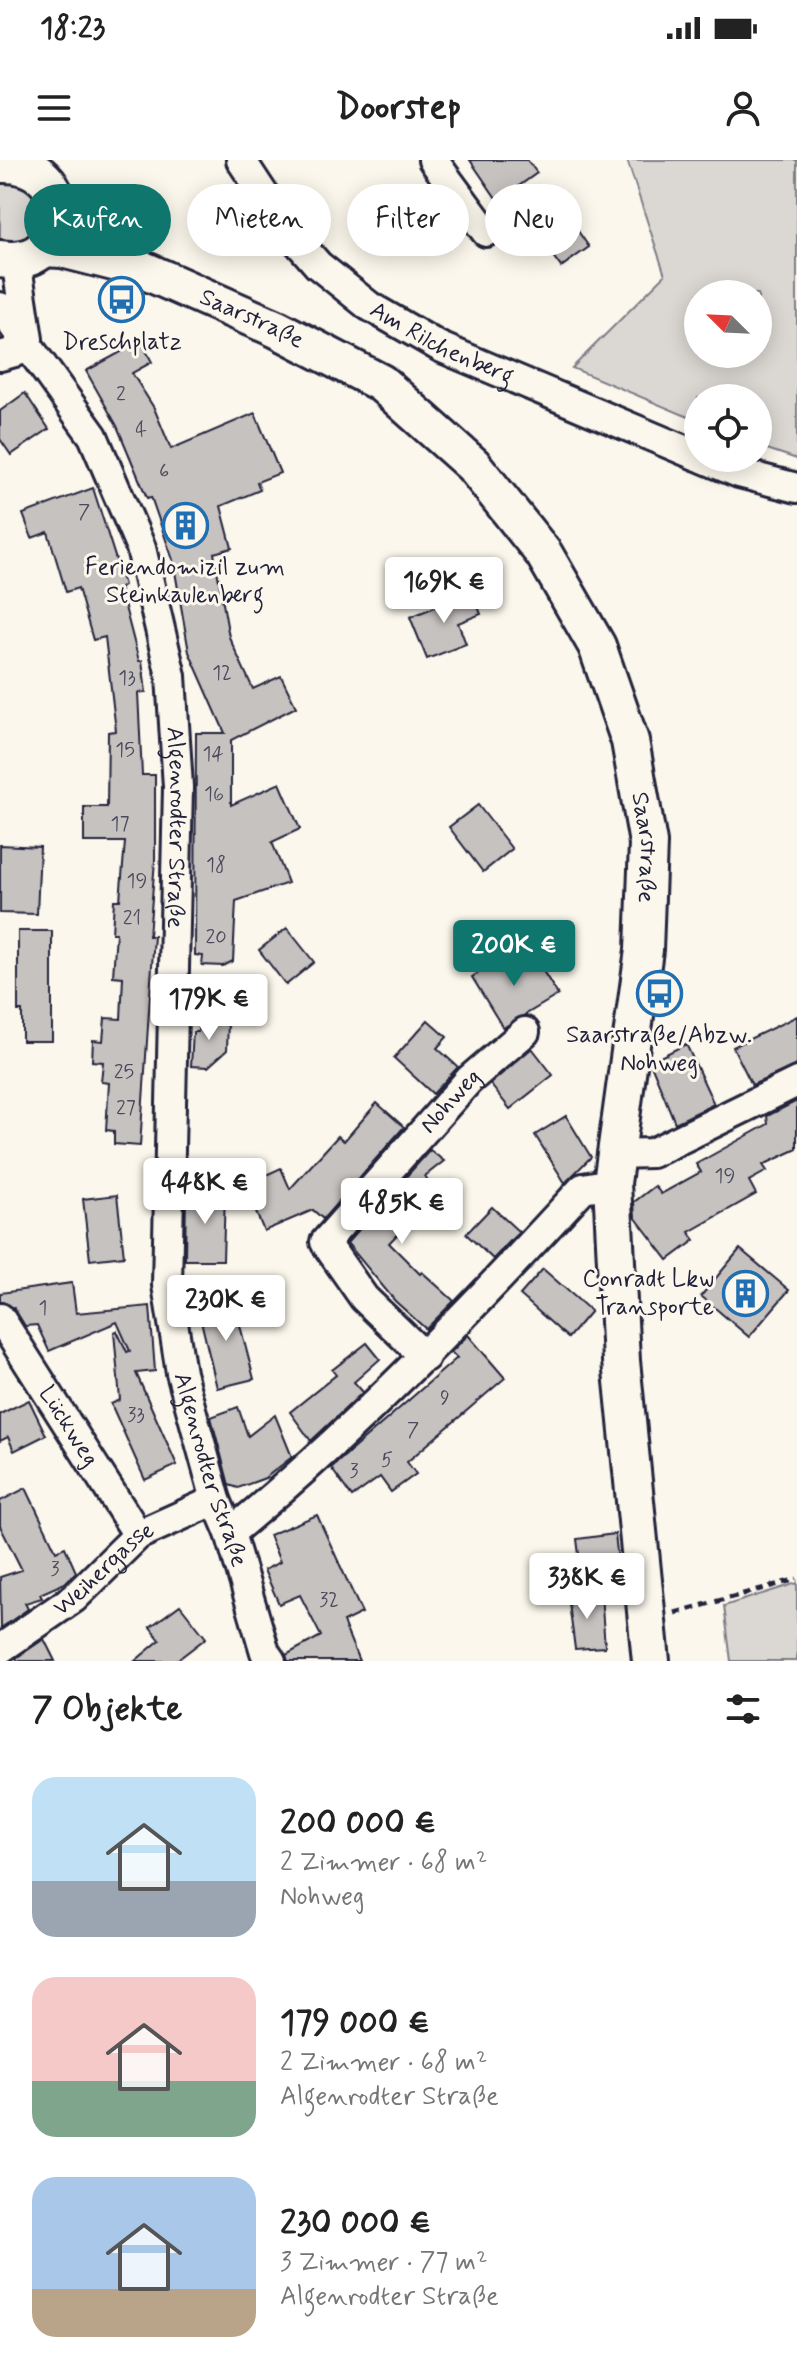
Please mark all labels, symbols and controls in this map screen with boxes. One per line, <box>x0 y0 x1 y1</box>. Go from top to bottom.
text: 18:23 <box>40 9 105 48</box>
text: Doorstep <box>336 85 461 132</box>
icon: menu <box>32 86 76 130</box>
icon: person <box>721 86 765 130</box>
chip: Kaufen <box>24 184 171 256</box>
chip: Mieten <box>187 184 331 256</box>
chip: Filter <box>347 184 469 256</box>
chip: Neu <box>485 184 582 256</box>
bus stop icon: Dreschplatz <box>98 276 146 324</box>
north arrow <box>684 280 772 368</box>
map controls <box>684 280 772 472</box>
street label: Saarstraße <box>195 281 310 356</box>
street label: Am Rilchenberg <box>364 294 519 395</box>
place label: Dreschplatz <box>62 327 182 358</box>
house number: 2 <box>116 381 126 408</box>
button: locate <box>684 384 772 472</box>
house number: 4 <box>135 417 147 444</box>
house number: 6 <box>159 458 169 485</box>
house number: 7 <box>78 499 90 526</box>
building icon: Feriendomizil zum Steinkaulenberg <box>161 501 209 549</box>
place label: Feriendomizil zum Steinkaulenberg <box>85 552 285 614</box>
pin: 169K € <box>379 557 509 625</box>
text: 169K € <box>403 566 485 600</box>
house number: 12 <box>212 660 232 687</box>
house number: 13 <box>118 665 136 692</box>
street label: Algenrodter Straße <box>157 726 194 929</box>
house number: 15 <box>115 737 135 764</box>
house number: 14 <box>202 741 224 768</box>
house number: 16 <box>204 781 224 808</box>
street label: Saarstraße <box>624 790 664 904</box>
house number: 17 <box>111 811 130 838</box>
house number: 18 <box>206 852 226 879</box>
house number: 19 <box>127 868 147 895</box>
house number: 21 <box>123 905 141 932</box>
pin: 200K € <box>449 920 579 988</box>
house number: 20 <box>205 924 227 951</box>
text: 200K € <box>471 929 557 963</box>
bus stop icon: Saarstraße/Abzw. Nohweg <box>635 969 683 1017</box>
pin: 179K € <box>144 974 274 1042</box>
text: 179K € <box>169 983 249 1017</box>
place label: Saarstraße/Abzw. Nohweg <box>566 1020 752 1079</box>
house number: 25 <box>114 1059 134 1086</box>
street label: Nohweg <box>413 1061 487 1140</box>
house number: 27 <box>116 1095 136 1122</box>
pin: 448K € <box>140 1158 270 1226</box>
house number: 19 <box>715 1163 735 1190</box>
text: 448K € <box>161 1167 249 1201</box>
pin: 485K € <box>337 1178 467 1246</box>
text: 485K € <box>359 1187 445 1221</box>
place label: Conradt Lkw Transporte <box>582 1264 714 1323</box>
building icon: Conradt Lkw Transporte <box>721 1269 769 1317</box>
pin: 230K € <box>161 1275 291 1343</box>
text: 230K € <box>185 1284 267 1318</box>
house number: 1 <box>39 1295 47 1322</box>
street label: Algenrodter Straße <box>166 1369 255 1571</box>
street label: Lückweg <box>31 1380 106 1472</box>
house number: 9 <box>440 1385 450 1412</box>
house number: 33 <box>127 1402 145 1429</box>
house number: 7 <box>407 1417 419 1444</box>
house number: 5 <box>381 1447 393 1474</box>
house number: 3 <box>349 1458 359 1485</box>
street label: Weihergasse <box>47 1514 159 1623</box>
pin: 338K € <box>522 1553 652 1621</box>
house number: 3 <box>50 1556 60 1583</box>
text: 338K € <box>547 1562 627 1596</box>
house number: 32 <box>319 1587 339 1614</box>
text: 7 Objekte <box>32 1687 182 1732</box>
icon: filters <box>721 1687 765 1731</box>
text: 200 000 € <box>280 1801 436 1846</box>
icon: home <box>96 1809 192 1905</box>
text: 2 Zimmer · 68 m² <box>280 1846 487 1880</box>
text: Nohweg <box>280 1880 364 1914</box>
text: 179 000 € <box>280 2001 430 2046</box>
icon: home <box>96 2009 192 2105</box>
text: 2 Zimmer · 68 m² <box>280 2046 487 2080</box>
text: Algenrodter Straße <box>280 2080 499 2114</box>
text: 230 000 € <box>280 2201 431 2246</box>
icon: home <box>96 2209 192 2305</box>
text: 3 Zimmer · 77 m² <box>280 2246 488 2280</box>
text: Algenrodter Straße <box>280 2280 499 2314</box>

